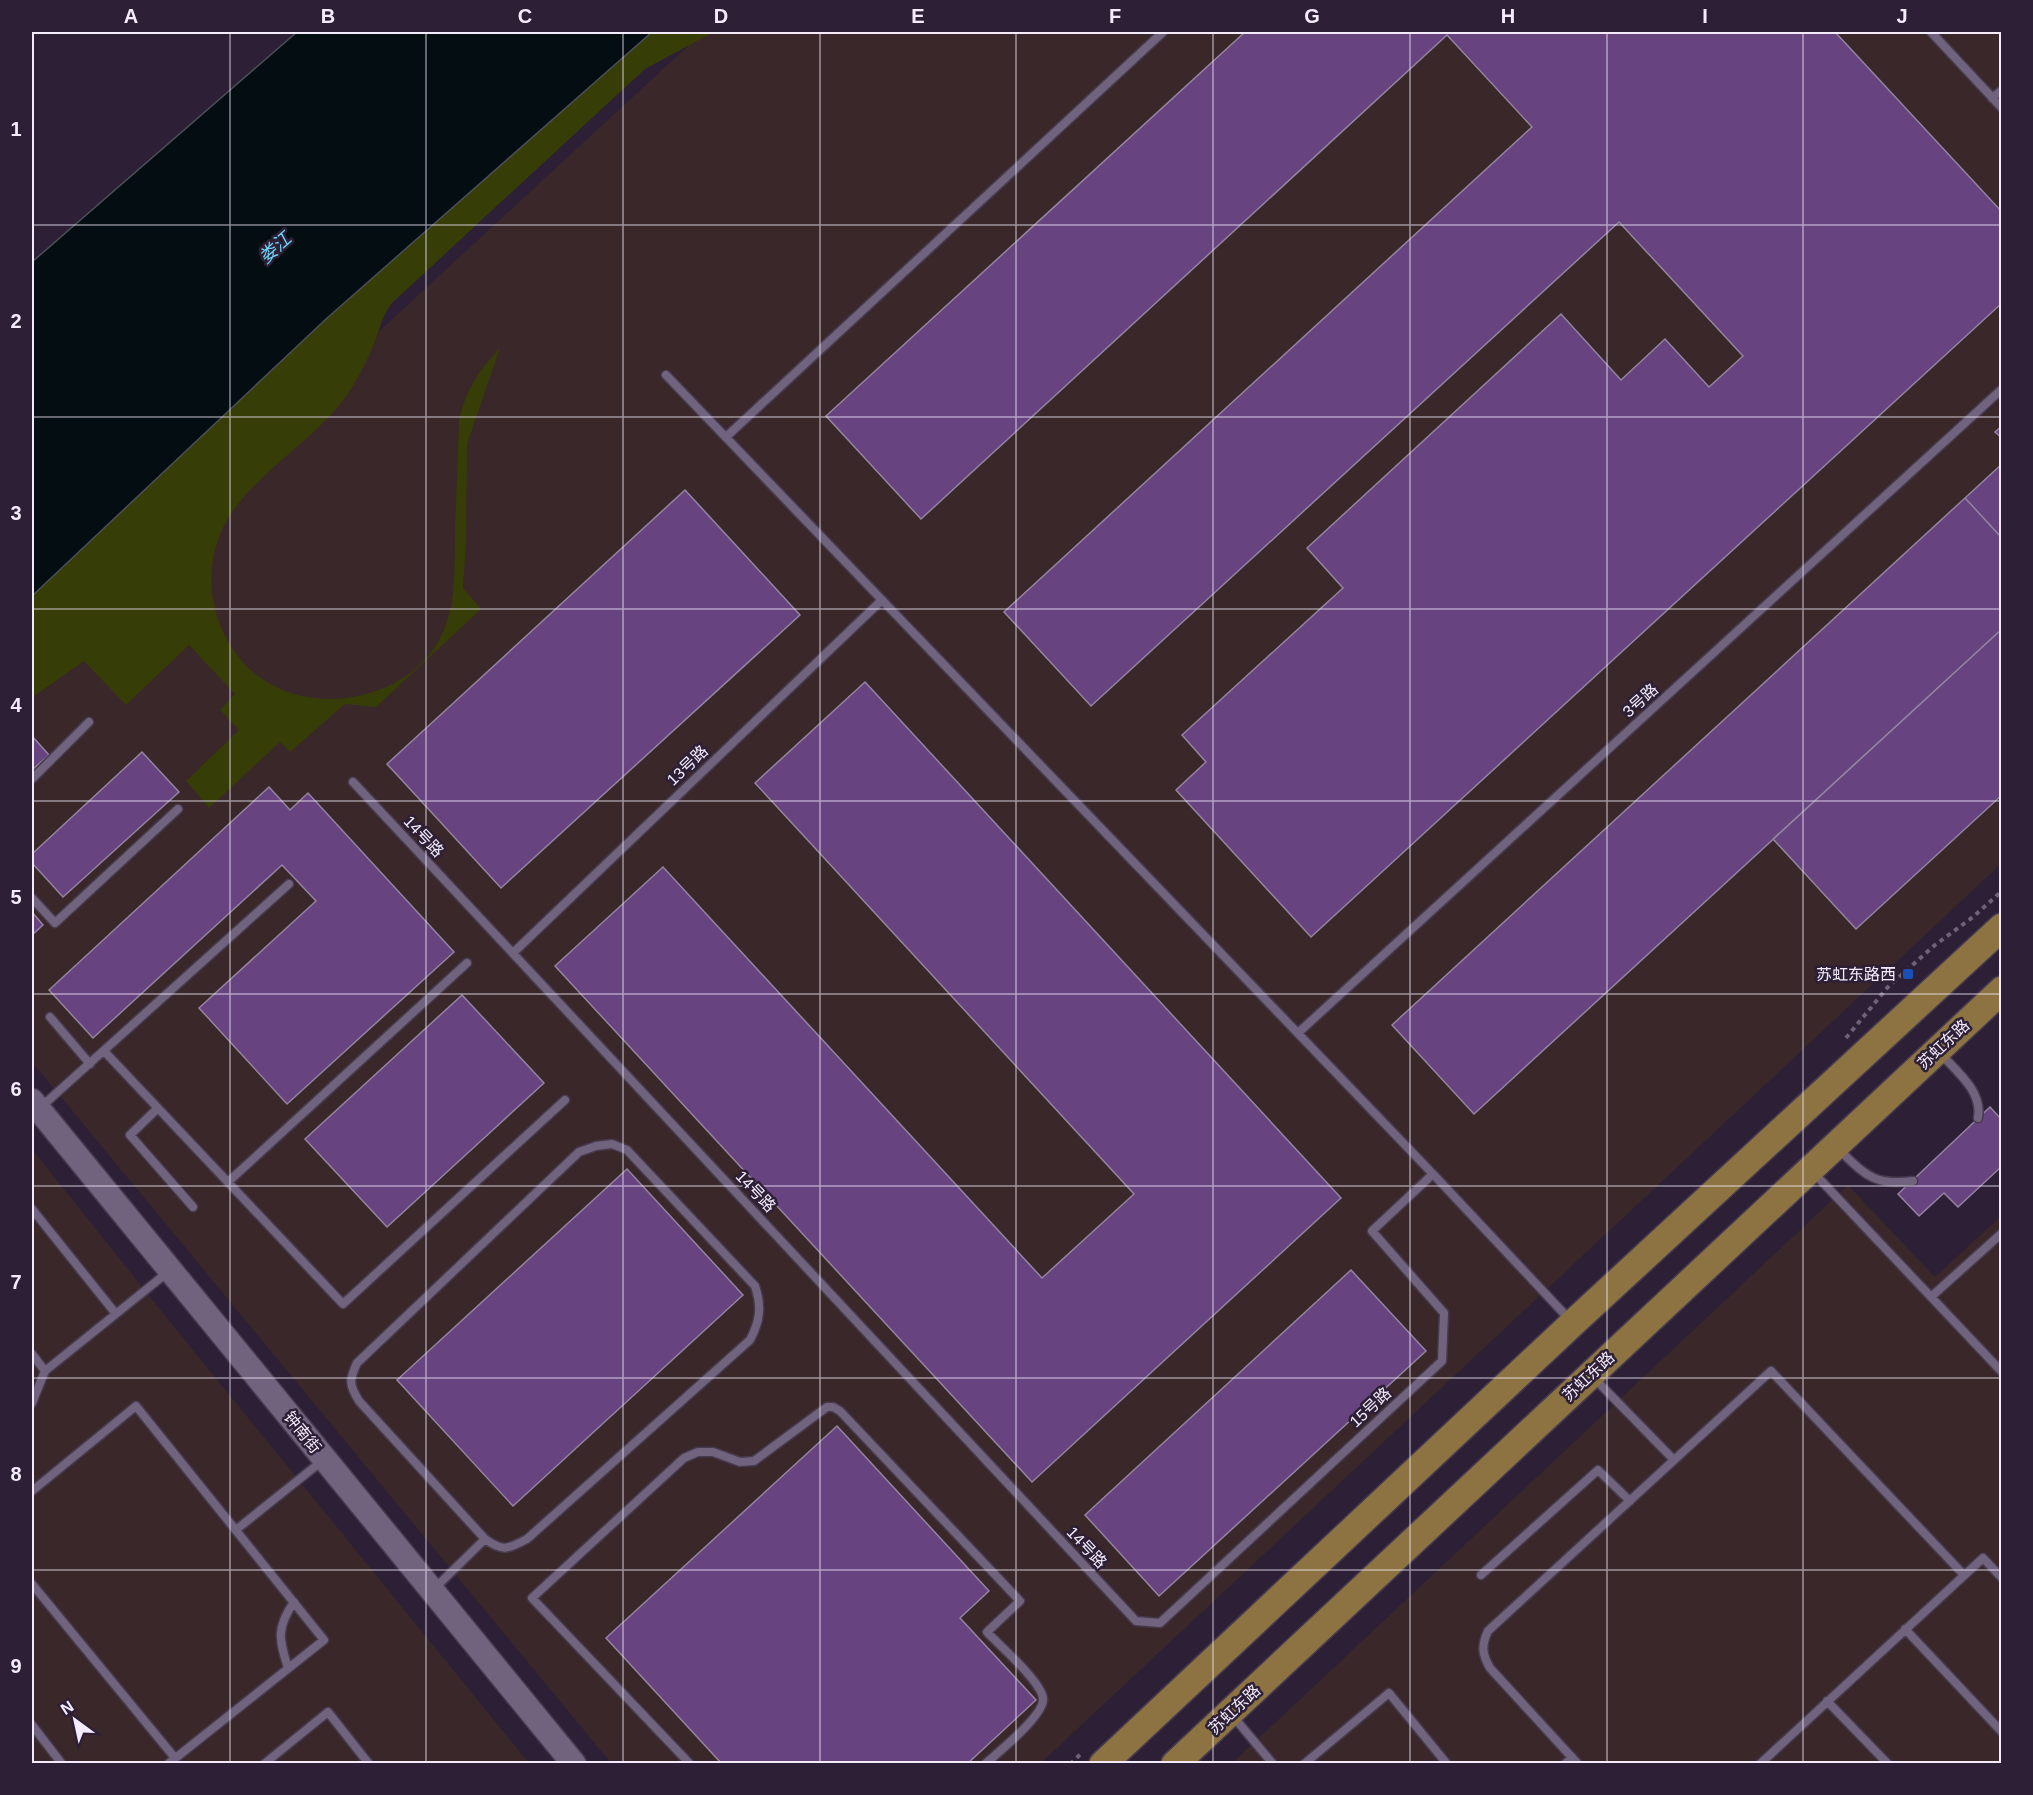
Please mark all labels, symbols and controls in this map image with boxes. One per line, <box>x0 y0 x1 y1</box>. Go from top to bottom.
text: A <box>124 5 138 27</box>
text: B <box>321 5 335 27</box>
text: C <box>518 5 532 27</box>
text: D <box>714 5 728 27</box>
text: E <box>911 5 925 27</box>
text: F <box>1109 5 1121 27</box>
text: G <box>1304 5 1320 27</box>
text: H <box>1501 5 1515 27</box>
text: I <box>1702 5 1708 27</box>
text: J <box>1896 5 1908 27</box>
text: 1 <box>10 118 22 140</box>
water label: 娄江 <box>255 227 297 267</box>
text: 2 <box>10 310 22 332</box>
text: 3 <box>10 502 22 524</box>
street label: 3号路 <box>1619 680 1661 720</box>
text: 4 <box>10 694 22 716</box>
street label: 13号路 <box>664 742 711 789</box>
street label: 14号路 <box>400 812 447 860</box>
text: 5 <box>10 886 22 908</box>
place label: 苏虹东路西 <box>1816 966 1896 983</box>
marker: 苏虹东路西 <box>1901 967 1915 981</box>
street label: 苏虹东路 <box>1914 1016 1973 1072</box>
text: 6 <box>10 1078 22 1100</box>
street label: 14号路 <box>732 1167 779 1215</box>
text: 7 <box>10 1271 22 1293</box>
street label: 苏虹东路 <box>1559 1348 1618 1404</box>
street label: 15号路 <box>1346 1384 1394 1431</box>
street label: 钟南街 <box>281 1408 324 1456</box>
text: 8 <box>10 1463 22 1485</box>
street label: 14号路 <box>1063 1523 1110 1571</box>
text: 9 <box>10 1655 22 1677</box>
street label: 苏虹东路 <box>1205 1681 1264 1737</box>
north arrow <box>45 1690 105 1750</box>
text: N <box>58 1698 77 1718</box>

